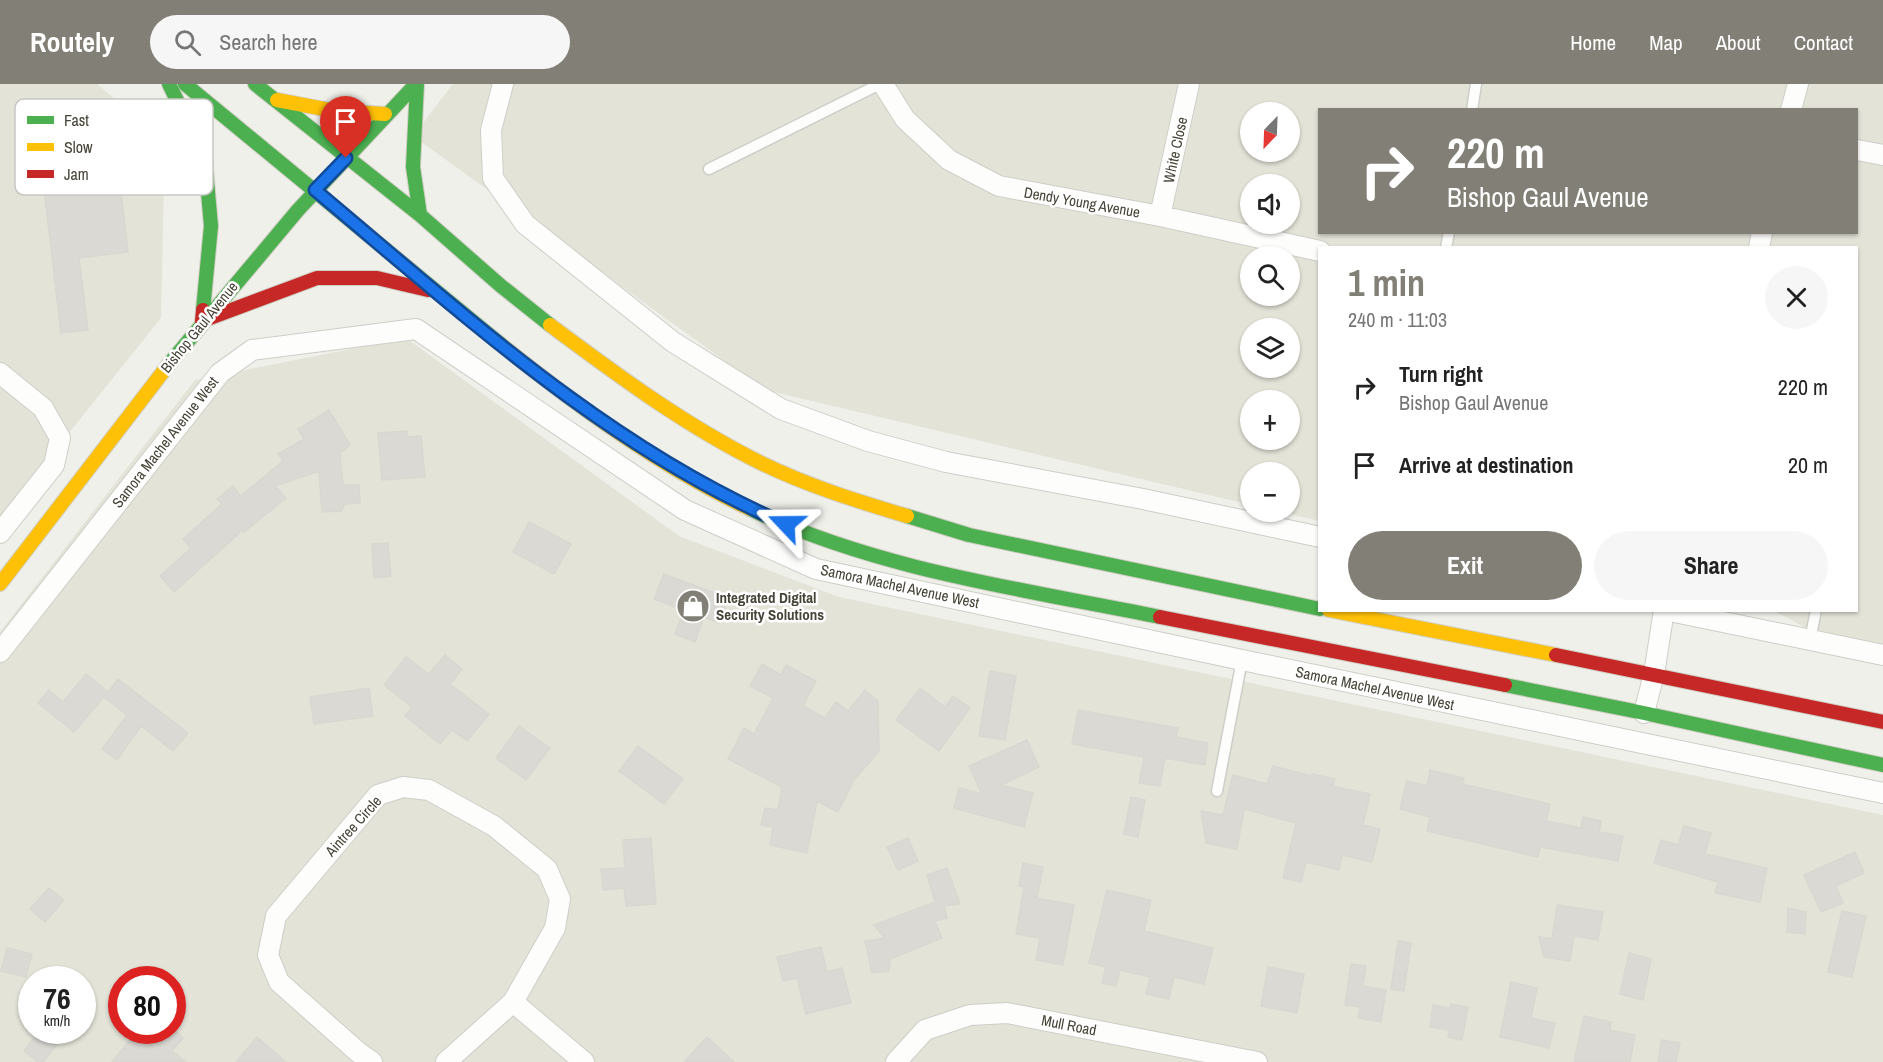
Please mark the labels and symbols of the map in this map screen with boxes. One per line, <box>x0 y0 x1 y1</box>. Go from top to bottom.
pin <box>320 96 371 158</box>
legend <box>15 99 213 195</box>
north arrow <box>1240 102 1300 162</box>
text: Fast <box>64 109 89 131</box>
street label: White Close <box>1158 115 1192 185</box>
text: Slow <box>64 136 93 158</box>
text: Jam <box>64 163 89 185</box>
street label: Dendy Young Avenue <box>1022 181 1142 223</box>
street label: Bishop Gaul Avenue <box>156 277 242 377</box>
street label: Samora Machel Avenue West <box>107 371 223 512</box>
position arrow <box>754 492 818 556</box>
street label: Samora Machel Avenue West <box>819 559 982 613</box>
place label: Integrated Digital Security Solutions <box>716 587 824 625</box>
shop icon: Integrated Digital Security Solutions <box>675 588 711 624</box>
street label: Samora Machel Avenue West <box>1294 661 1457 715</box>
street label: Aintree Circle <box>319 791 386 862</box>
speed limit sign: 80 <box>108 966 186 1044</box>
street label: Mull Road <box>1040 1009 1098 1041</box>

